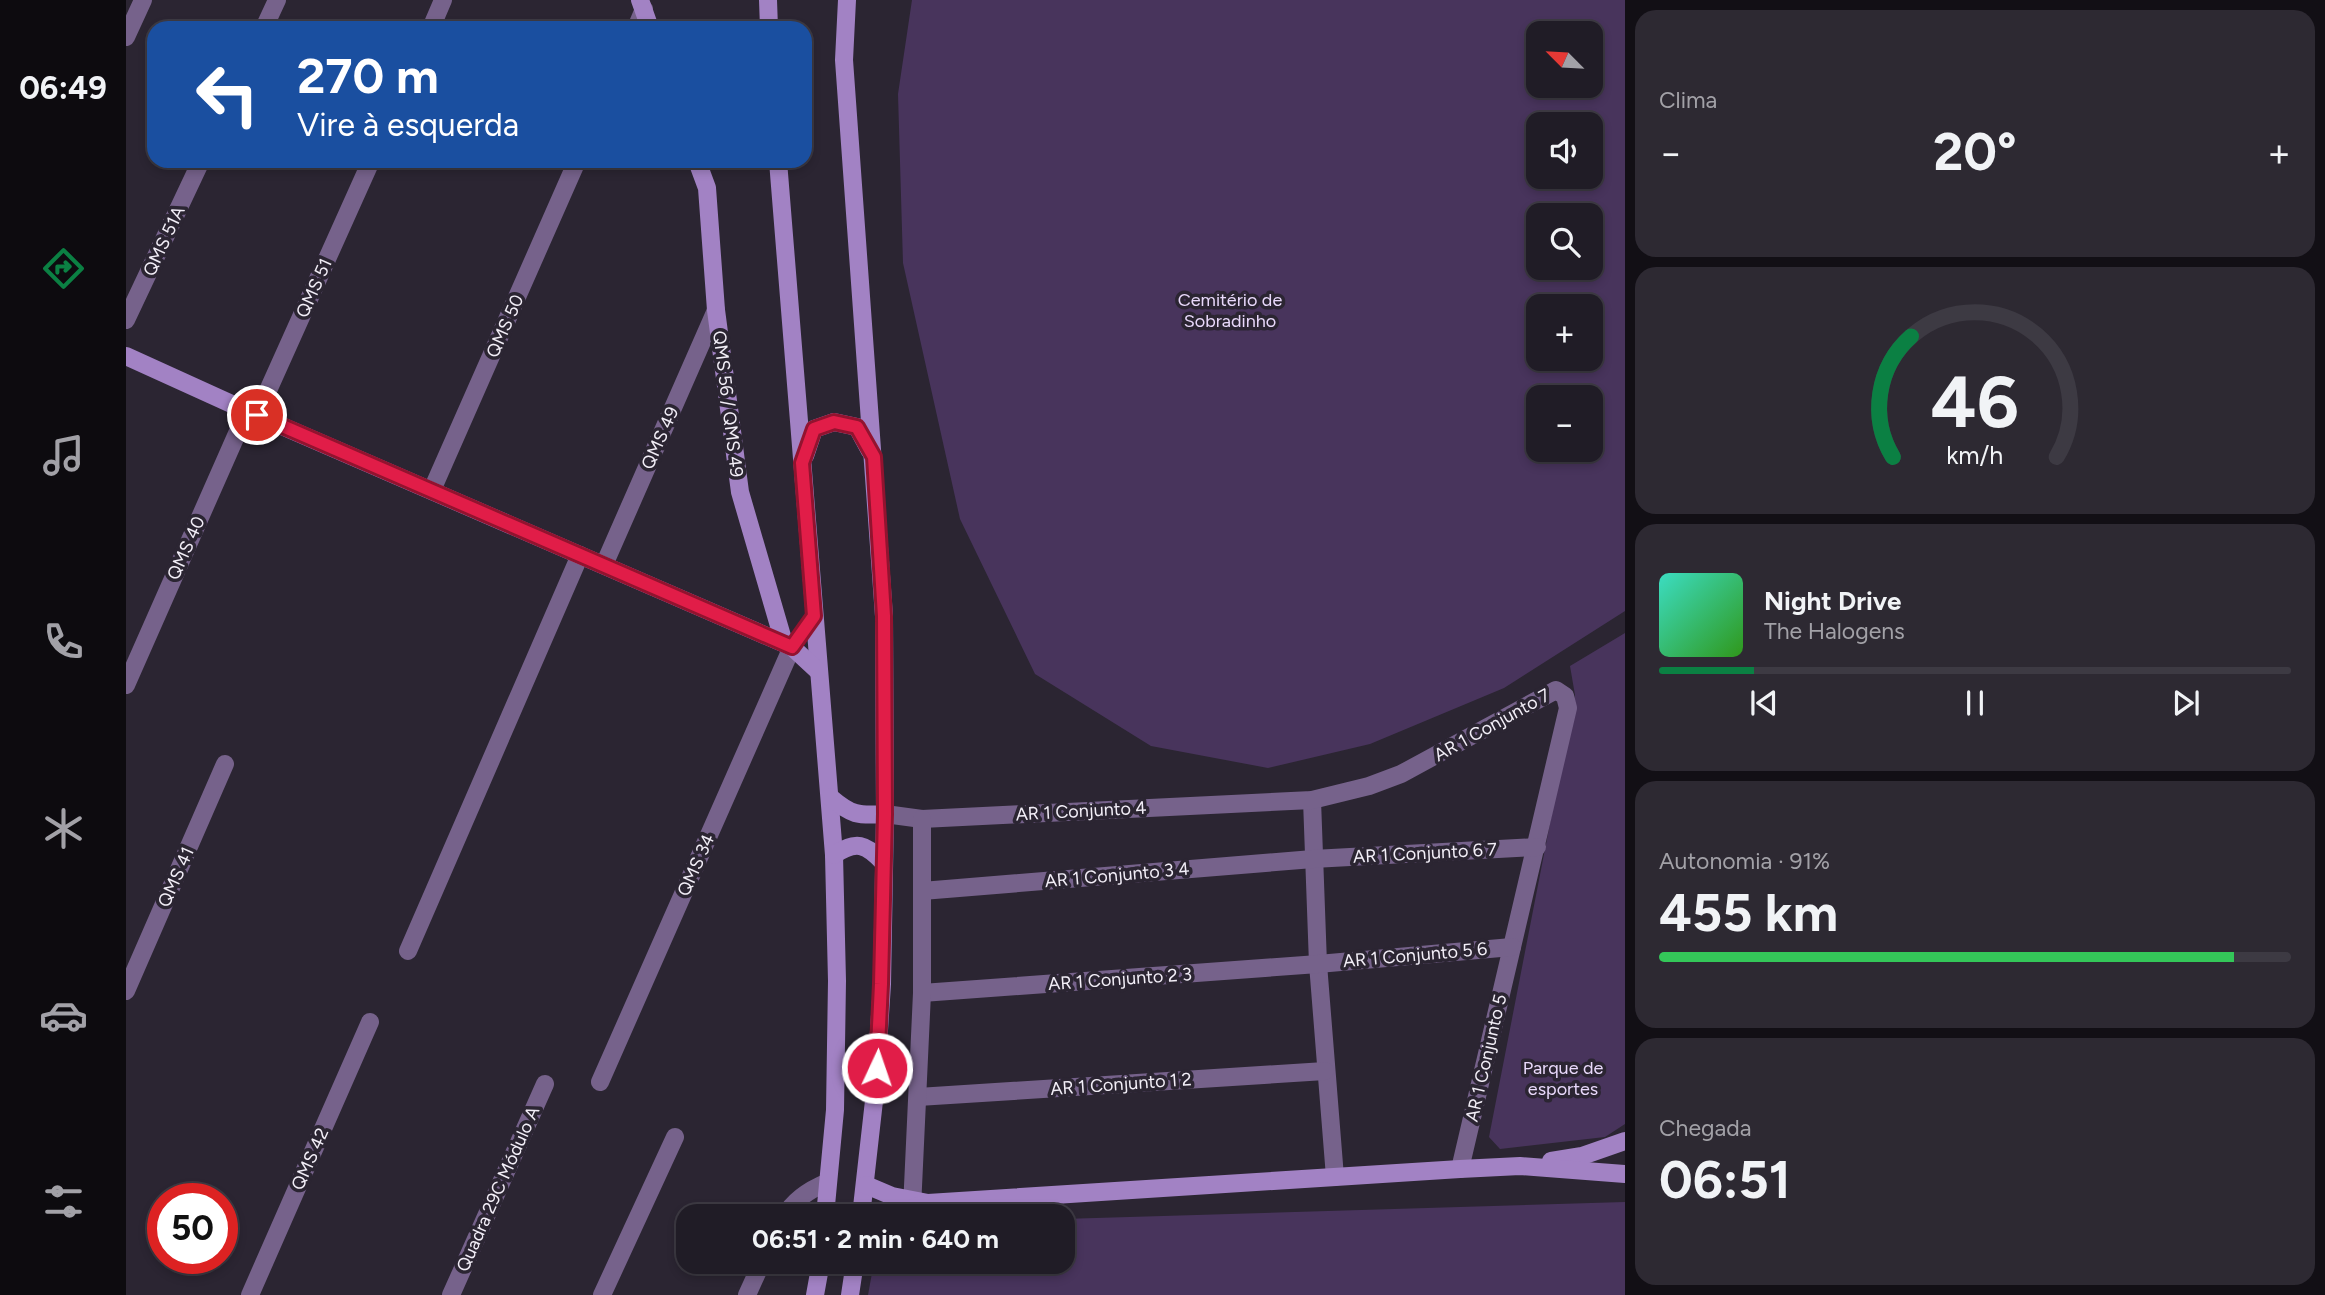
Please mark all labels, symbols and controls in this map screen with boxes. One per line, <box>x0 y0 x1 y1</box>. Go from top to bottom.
north arrow <box>1526 21 1603 98</box>
map controls <box>1526 21 1603 462</box>
text: 270 m <box>297 46 439 105</box>
icon: left <box>182 49 273 140</box>
text: 06:49 <box>19 69 107 107</box>
text: Clima <box>1659 86 1717 114</box>
text: Vire à esquerda <box>297 106 519 144</box>
button: sound <box>1526 112 1603 189</box>
text: 20° <box>1933 121 2017 183</box>
text: − <box>1659 130 1683 176</box>
text: + <box>2267 130 2291 176</box>
street label: QMS 51A <box>138 202 190 280</box>
button: search <box>1526 203 1603 280</box>
icon: directions <box>39 244 88 293</box>
street label: QMS 51 <box>291 255 337 321</box>
park label: Cemitério de Sobradinho <box>1178 289 1282 332</box>
street label: QMS 50 <box>481 291 529 361</box>
button: + <box>1526 294 1603 371</box>
street label: QMS 56 / QMS 49 <box>708 330 748 478</box>
text: 46 <box>1931 358 2019 445</box>
pin <box>227 385 287 445</box>
button: − <box>1526 385 1603 462</box>
icon: arrive <box>238 396 276 434</box>
street label: QMS 49 <box>637 403 683 473</box>
icon: music <box>39 431 88 480</box>
text: km/h <box>1946 439 2004 469</box>
street label: QMS 40 <box>162 513 210 583</box>
text: Night Drive <box>1764 585 1901 617</box>
icon: phone <box>39 617 88 666</box>
text: The Halogens <box>1764 617 1905 645</box>
street label: AR 1 Conjunto 7 <box>1430 684 1554 766</box>
icon: previous <box>1745 684 1783 722</box>
icon: pause <box>1956 684 1994 722</box>
icon: next <box>2167 684 2205 722</box>
street label: AR 1 Conjunto 4 <box>1015 797 1147 825</box>
icon: climate <box>39 804 88 853</box>
street label: QMS 34 <box>673 830 719 900</box>
street label: AR 1 Conjunto 6 7 <box>1352 838 1498 868</box>
street label: QMS 41 <box>153 844 199 910</box>
text: Autonomia · 91% <box>1659 847 1830 875</box>
street label: AR 1 Conjunto 3 4 <box>1044 858 1190 892</box>
text: 455 km <box>1659 882 1838 944</box>
street label: AR 1 Conjunto 5 6 <box>1342 938 1488 972</box>
street label: AR 1 Conjunto 2 3 <box>1047 963 1193 995</box>
icon: car <box>39 991 88 1040</box>
street label: AR 1 Conjunto 5 <box>1461 992 1511 1124</box>
position arrow <box>840 1031 914 1105</box>
park label: Parque de esportes <box>1523 1057 1603 1100</box>
street label: AR 1 Conjunto 1 2 <box>1050 1068 1192 1100</box>
street label: Quadra 29C Módulo A <box>452 1103 544 1275</box>
text: Chegada <box>1659 1114 1751 1142</box>
street label: QMS 42 <box>287 1124 333 1194</box>
text: 06:51 <box>1659 1149 1791 1211</box>
icon: filters <box>39 1177 88 1226</box>
speed limit sign: 50 <box>147 1183 238 1274</box>
text: 06:51 · 2 min · 640 m <box>752 1223 999 1255</box>

